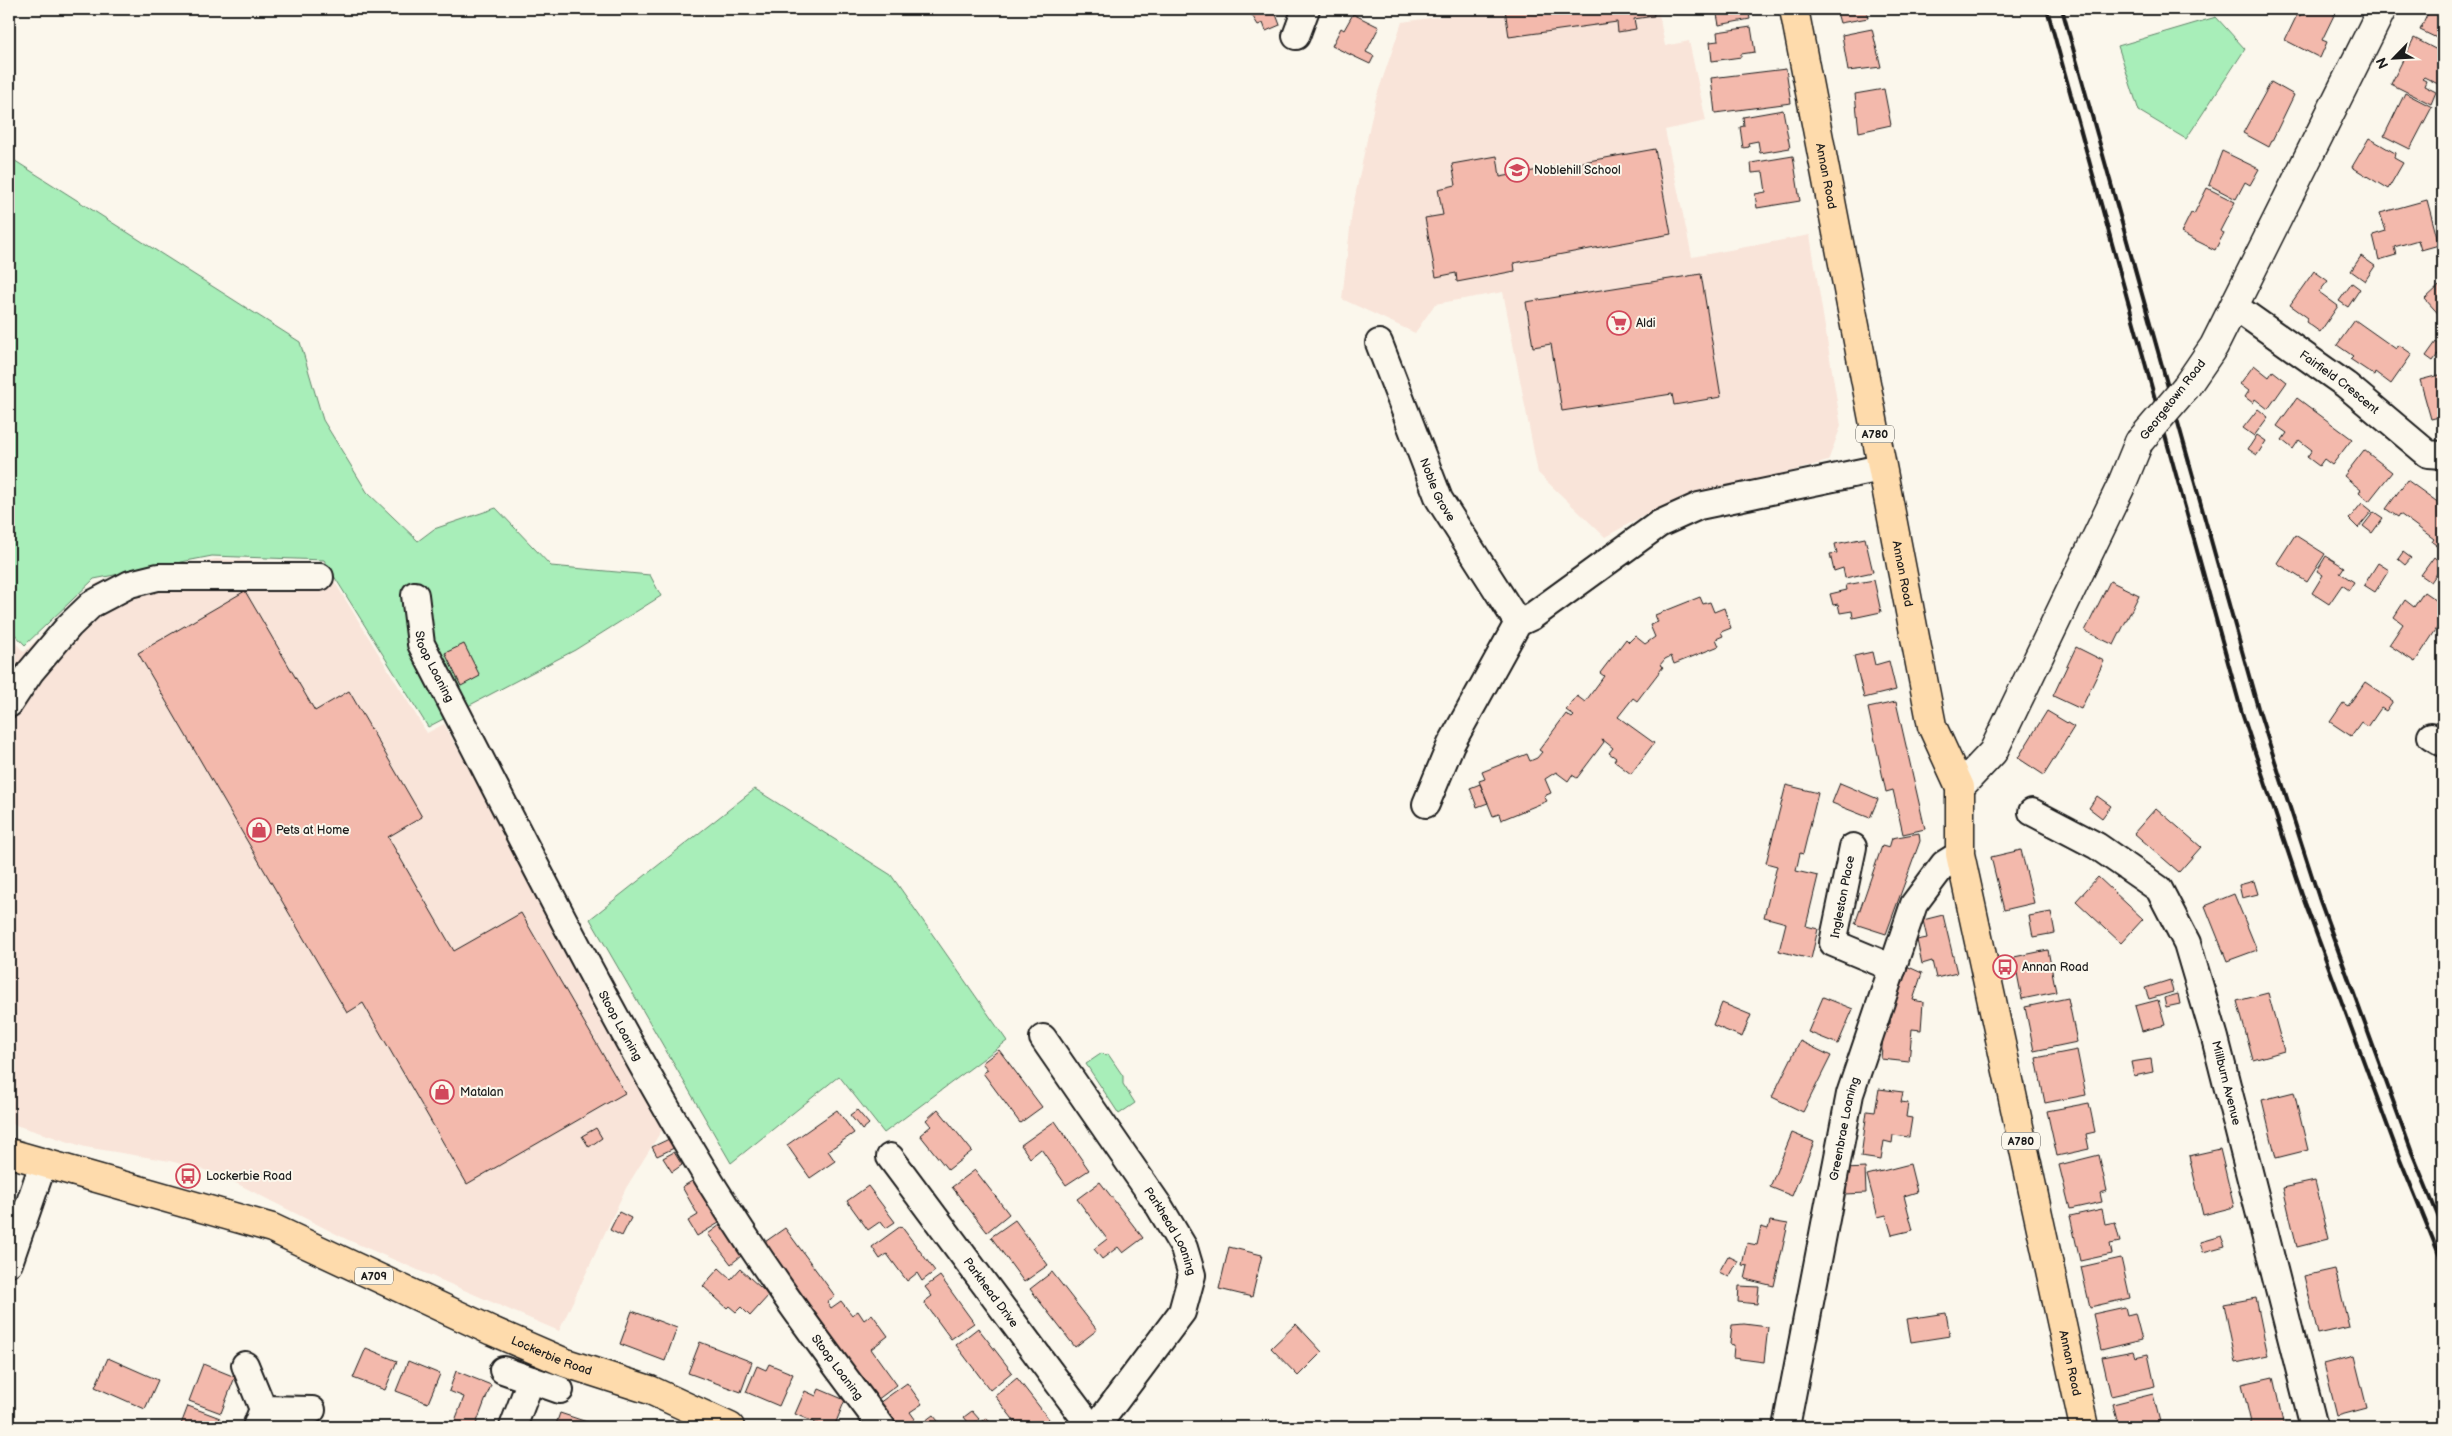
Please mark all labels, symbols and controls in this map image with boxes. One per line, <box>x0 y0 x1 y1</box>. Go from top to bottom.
north arrow <box>2370 32 2420 82</box>
text: N <box>2373 55 2392 71</box>
street label: Annan Road <box>1812 142 1840 210</box>
school or university icon: Noblehill School <box>1504 157 1530 183</box>
place label: Noblehill School <box>1534 163 1621 178</box>
supermarket icon: Aldi <box>1606 310 1632 336</box>
place label: Aldi <box>1636 316 1656 331</box>
street label: Fairfield Crescent <box>2297 347 2382 417</box>
street label: Georgetown Road <box>2137 357 2209 443</box>
road number: A780 <box>1856 426 1894 442</box>
street label: Noble Grove <box>1416 456 1459 524</box>
street label: Annan Road <box>1889 539 1916 608</box>
street label: Stoop Loaning <box>412 630 457 705</box>
shop icon: Pets at Home <box>246 817 272 843</box>
place label: Pets at Home <box>276 823 349 838</box>
street label: Ingleston Place <box>1828 855 1858 939</box>
bus stop icon: Annan Road <box>1992 954 2018 980</box>
place label: Annan Road <box>2022 960 2089 975</box>
street label: Stoop Loaning <box>595 988 646 1064</box>
street label: Millburn Avenue <box>2208 1039 2244 1127</box>
street label: Greenbrae Loaning <box>1826 1075 1863 1182</box>
shop icon: Matalan <box>429 1079 455 1105</box>
place label: Matalan <box>460 1085 504 1100</box>
road number: A780 <box>2002 1132 2040 1150</box>
bus stop icon: Lockerbie Road <box>175 1163 201 1189</box>
place label: Lockerbie Road <box>206 1169 292 1184</box>
street label: Parkhead Loaning <box>1141 1184 1199 1277</box>
street label: Parkhead Drive <box>960 1255 1022 1330</box>
road number: A709 <box>355 1268 393 1284</box>
street label: Annan Road <box>2056 1329 2085 1397</box>
street label: Stoop Loaning <box>808 1331 867 1403</box>
street label: Lockerbie Road <box>509 1333 594 1378</box>

